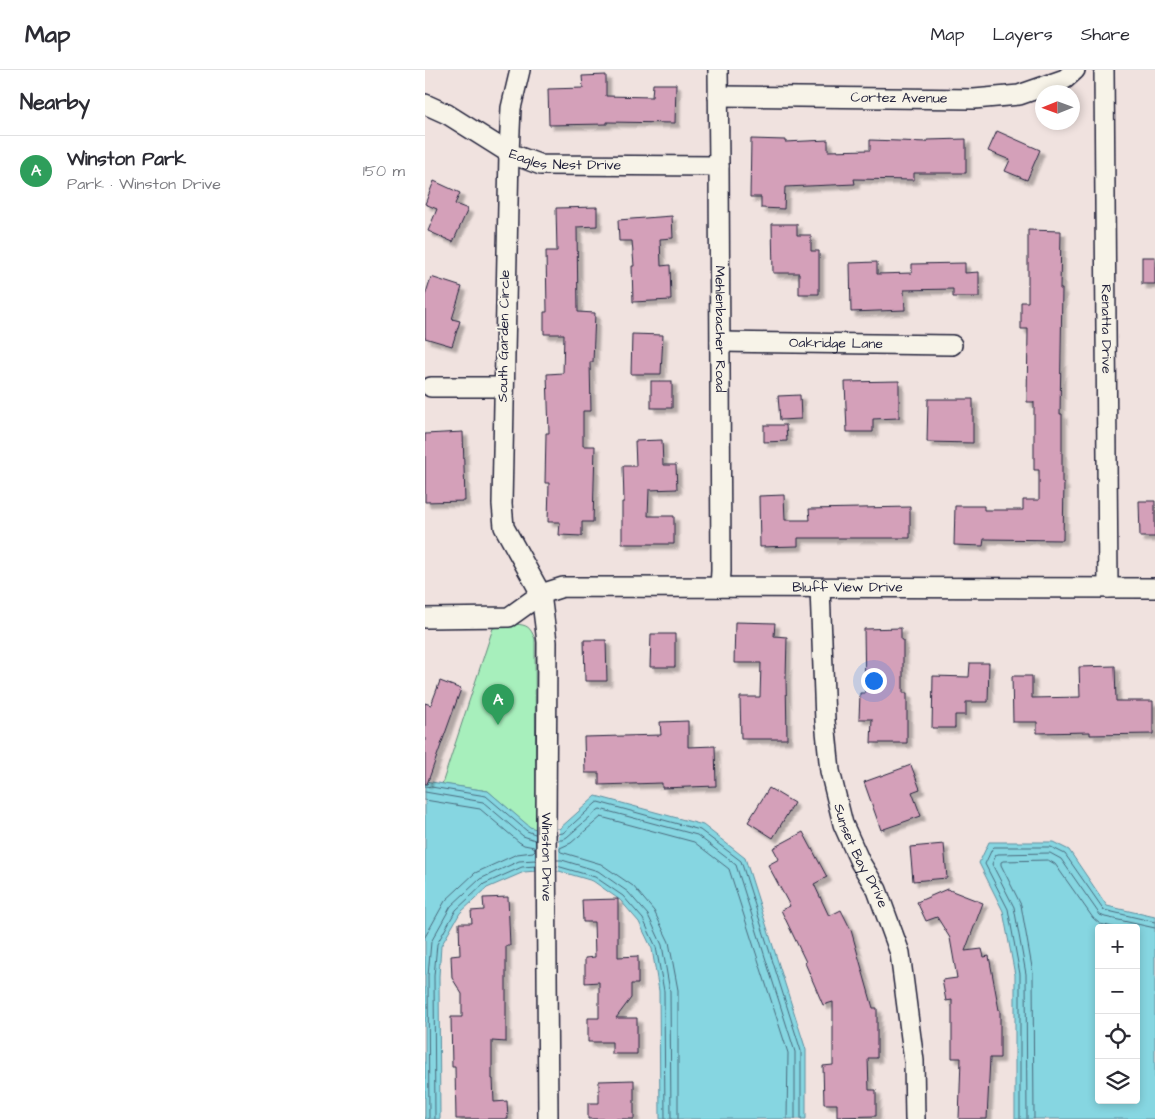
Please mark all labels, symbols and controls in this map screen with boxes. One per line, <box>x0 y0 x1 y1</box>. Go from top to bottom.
text: Map <box>25 18 70 52</box>
text: Map <box>930 22 964 47</box>
text: Layers <box>992 22 1053 47</box>
text: Share <box>1081 22 1130 47</box>
north arrow <box>1035 85 1080 130</box>
text: Nearby <box>20 88 90 117</box>
street label: Cortez Avenue <box>850 88 948 109</box>
street label: Eagles Nest Drive <box>506 144 622 175</box>
text: Winston Park <box>67 146 186 173</box>
text: A <box>31 160 41 182</box>
text: 150 m <box>363 160 405 182</box>
text: Park · Winston Drive <box>67 173 221 195</box>
street label: Mehlenbacher Road <box>709 266 730 392</box>
street label: South Garden Circle <box>493 269 515 402</box>
street label: Renatta Drive <box>1096 284 1116 374</box>
street label: Oakridge Lane <box>789 333 884 354</box>
street label: Bluff View Drive <box>792 577 903 598</box>
your location <box>861 668 887 694</box>
pin: A <box>482 684 514 725</box>
street label: Sunset Bay Drive <box>828 802 893 911</box>
street label: Winston Drive <box>536 812 557 902</box>
map controls <box>1095 924 1140 1104</box>
button: + <box>1095 924 1140 969</box>
button: − <box>1095 969 1140 1014</box>
button: locate <box>1095 1014 1140 1059</box>
button: layers <box>1095 1059 1140 1104</box>

